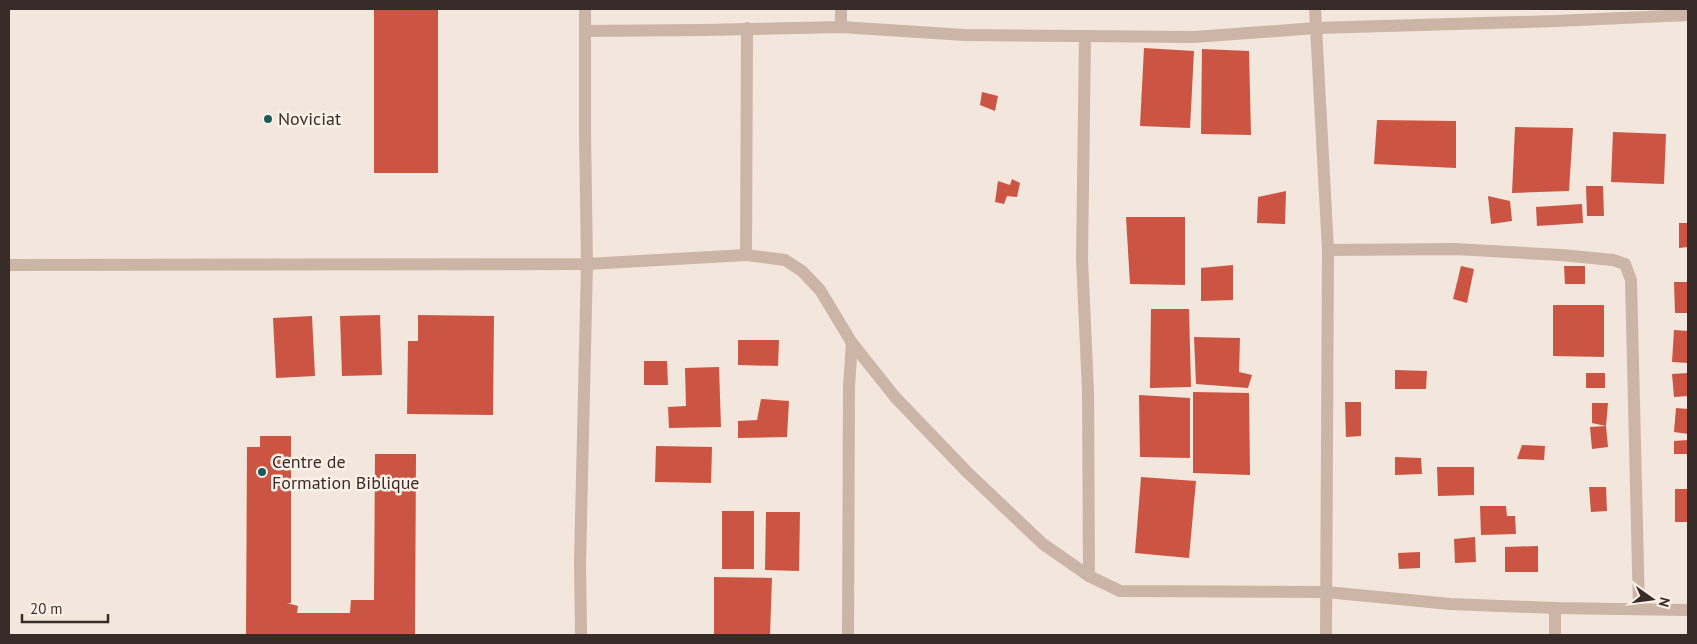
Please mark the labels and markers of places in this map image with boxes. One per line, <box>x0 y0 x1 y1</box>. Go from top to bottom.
place label: Noviciat <box>278 107 341 130</box>
marker: Noviciat <box>262 113 274 125</box>
place label: Centre de Formation Biblique <box>272 450 420 494</box>
marker: Centre de Formation Biblique <box>256 466 268 478</box>

